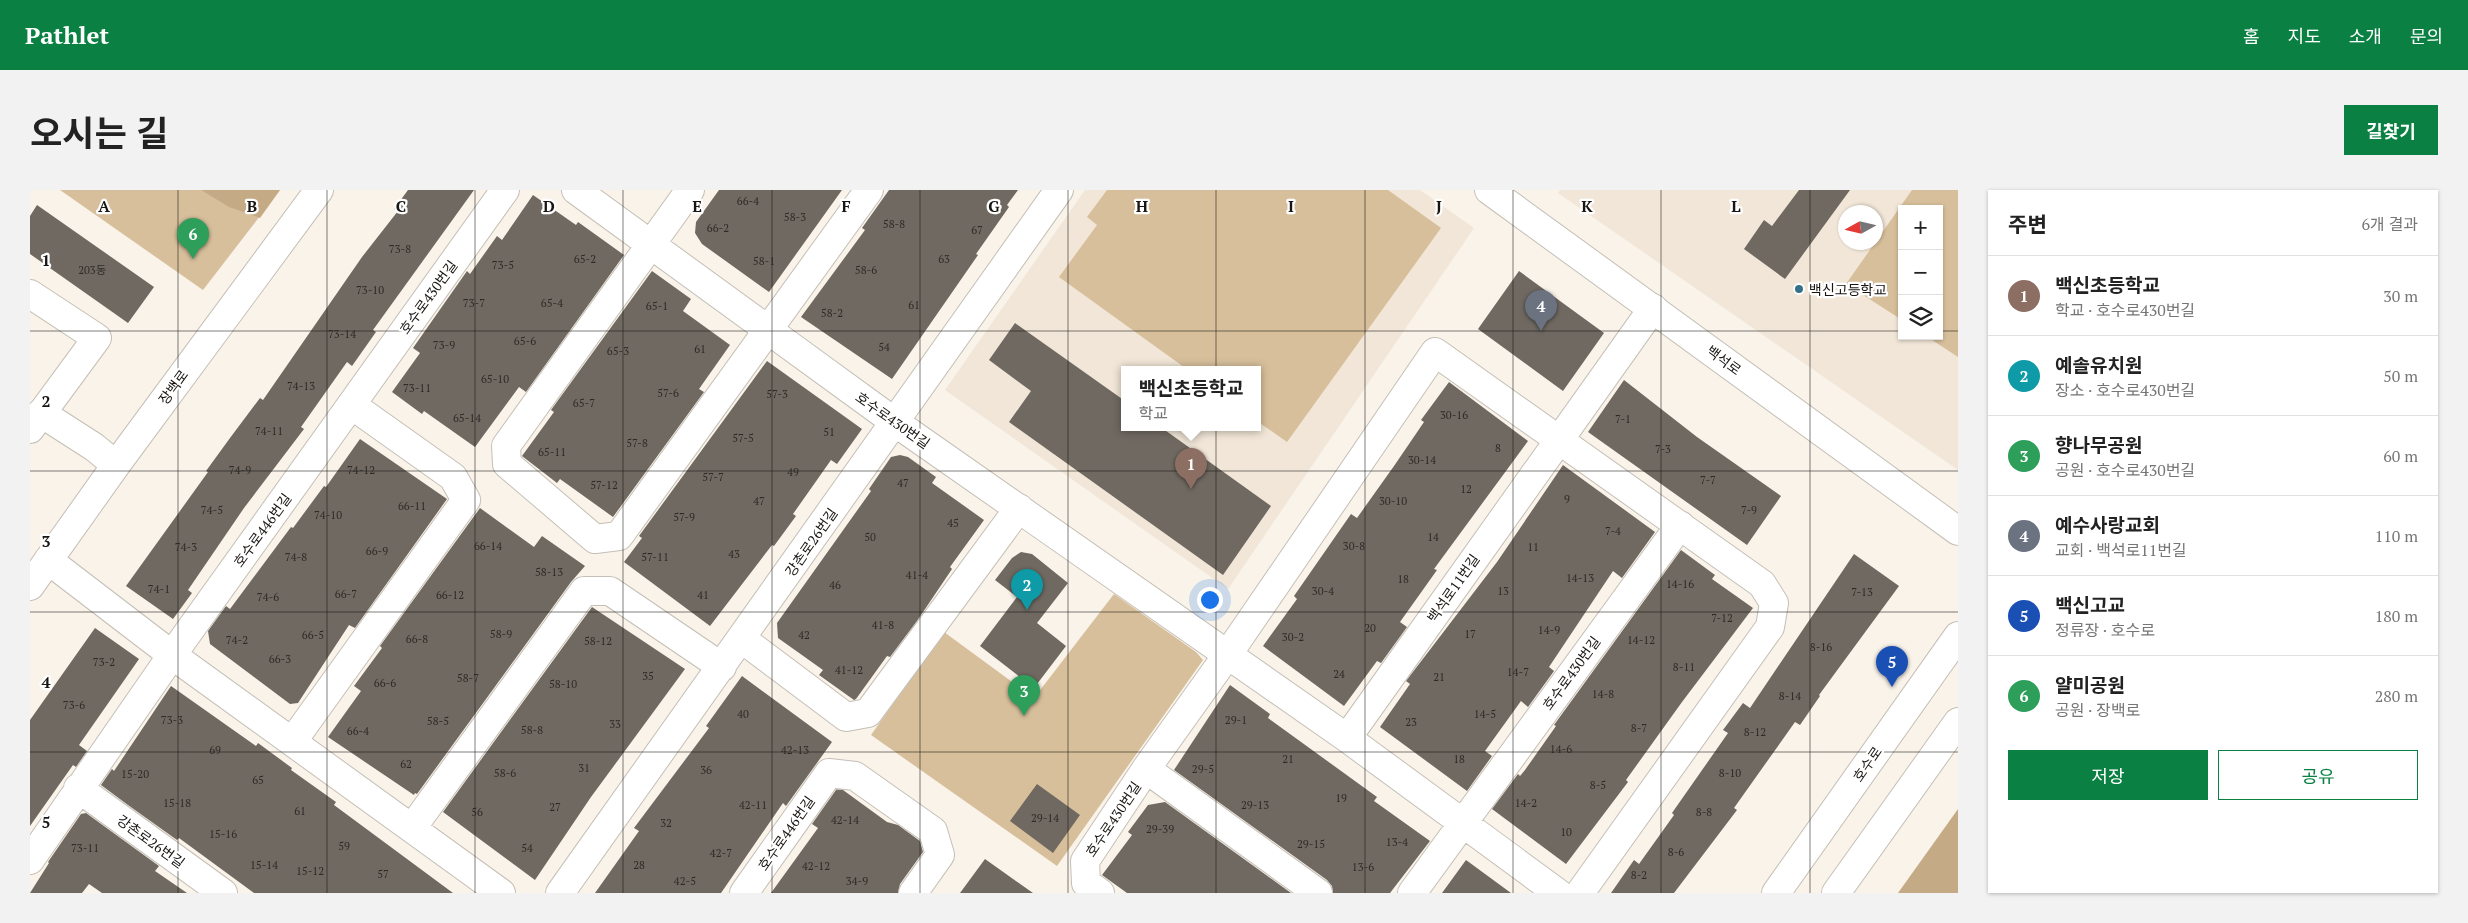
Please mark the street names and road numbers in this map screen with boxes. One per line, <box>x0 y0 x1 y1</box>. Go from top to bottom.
street label: 호수로430번길 <box>395 256 461 338</box>
street label: 백석로 <box>1703 341 1745 379</box>
street label: 장백로 <box>154 366 192 408</box>
street label: 호수로430번길 <box>852 387 934 453</box>
street label: 호수로446번길 <box>229 489 295 571</box>
street label: 강촌로26번길 <box>780 504 842 580</box>
street label: 백석로11번길 <box>1422 550 1484 626</box>
street label: 호수로430번길 <box>1538 632 1604 714</box>
street label: 호수로 <box>1848 743 1886 785</box>
street label: 호수로430번길 <box>1081 778 1145 860</box>
street label: 호수로446번길 <box>753 792 819 874</box>
street label: 강촌로26번길 <box>113 810 189 872</box>

